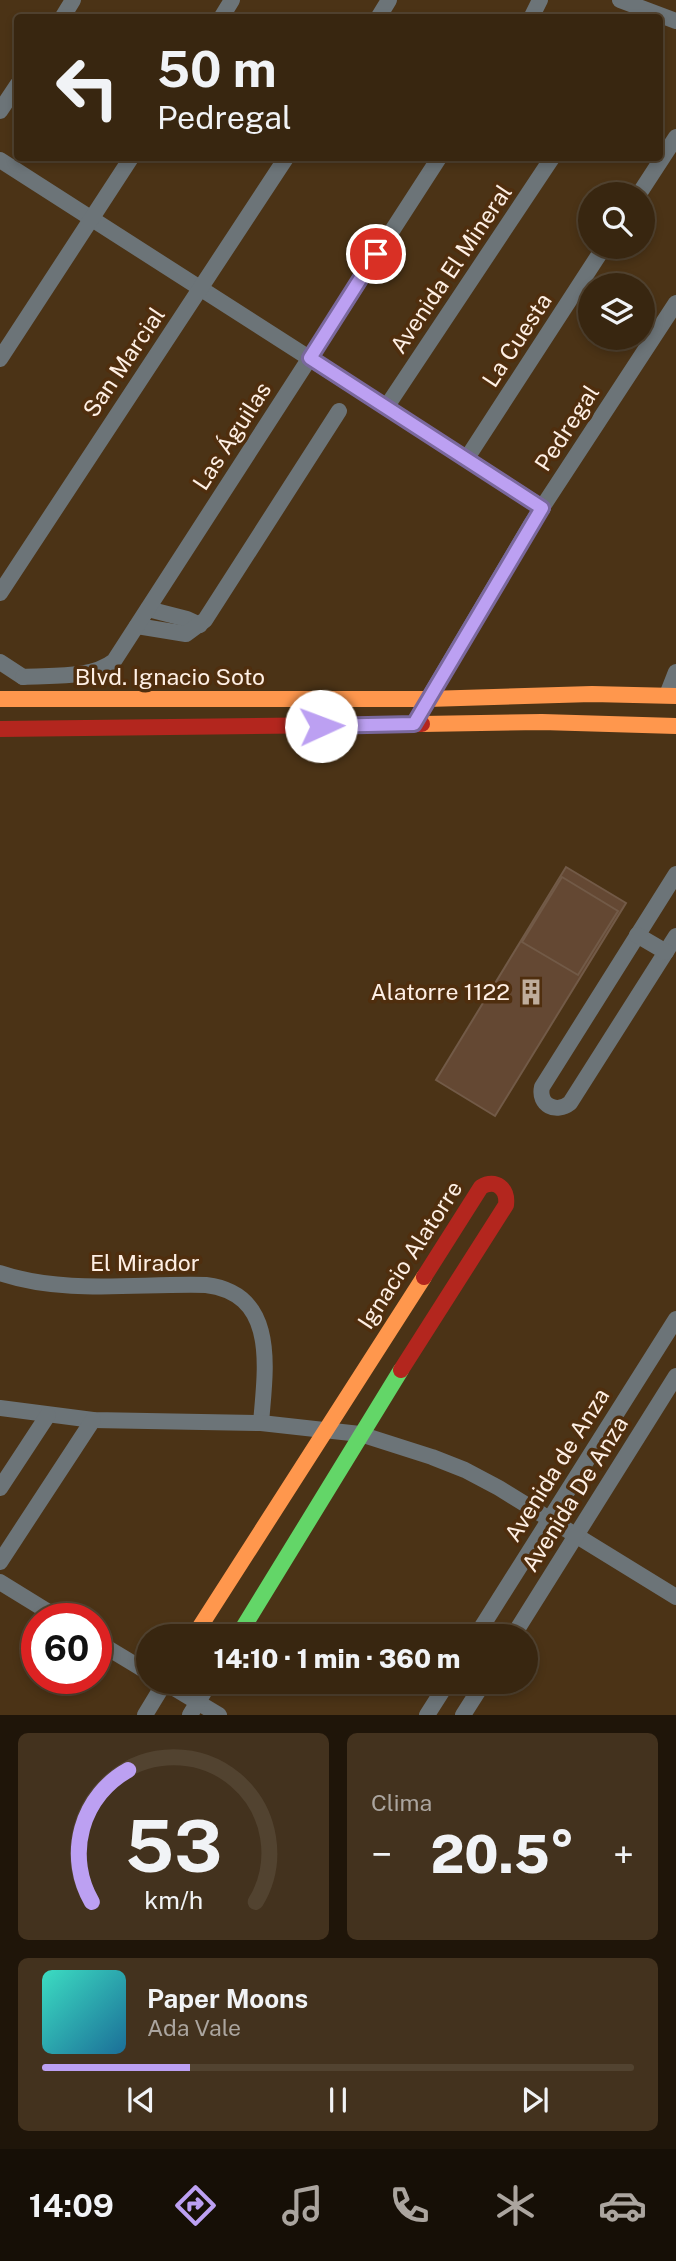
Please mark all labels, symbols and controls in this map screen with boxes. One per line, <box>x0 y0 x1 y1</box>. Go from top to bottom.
text: 50 m <box>157 40 277 98</box>
icon: left <box>42 42 133 133</box>
text: Pedregal <box>157 99 292 136</box>
street label: Avenida El Mineral <box>384 179 517 358</box>
map controls <box>578 182 655 350</box>
button: search <box>578 182 655 259</box>
pin <box>346 224 406 284</box>
icon: arrive <box>357 235 395 273</box>
button: layers <box>578 273 655 350</box>
street label: La Cuesta <box>476 288 557 392</box>
street label: San Marcial <box>77 302 170 422</box>
street label: Las Águilas <box>187 377 276 495</box>
street label: Pedregal <box>529 380 604 476</box>
street label: Blvd. Ignacio Soto <box>75 663 265 690</box>
position arrow <box>284 689 358 763</box>
building icon: Alatorre 1122 <box>516 977 546 1007</box>
place label: Alatorre 1122 <box>371 978 510 1005</box>
street label: Ignacio Alatorre <box>352 1176 467 1334</box>
street label: El Mirador <box>90 1249 200 1276</box>
street label: Avenida de Anza <box>499 1383 615 1546</box>
street label: Avenida De Anza <box>516 1411 633 1576</box>
speed limit sign: 60 <box>21 1603 112 1694</box>
text: 14:10 · 1 min · 360 m <box>214 1643 460 1674</box>
text: Clima <box>371 1789 432 1816</box>
text: 53 <box>125 1804 222 1889</box>
text: 20.5° <box>430 1824 575 1885</box>
text: − <box>371 1832 392 1877</box>
text: + <box>613 1832 634 1877</box>
text: km/h <box>144 1885 203 1915</box>
text: Paper Moons <box>147 1983 308 2014</box>
text: Ada Vale <box>147 2014 241 2041</box>
icon: previous <box>122 2081 160 2119</box>
icon: pause <box>319 2081 357 2119</box>
icon: next <box>516 2081 554 2119</box>
icon: directions <box>171 2181 220 2230</box>
icon: music <box>278 2181 327 2230</box>
icon: phone <box>385 2181 434 2230</box>
icon: climate <box>491 2181 540 2230</box>
icon: car <box>598 2181 647 2230</box>
text: 14:09 <box>29 2187 114 2224</box>

